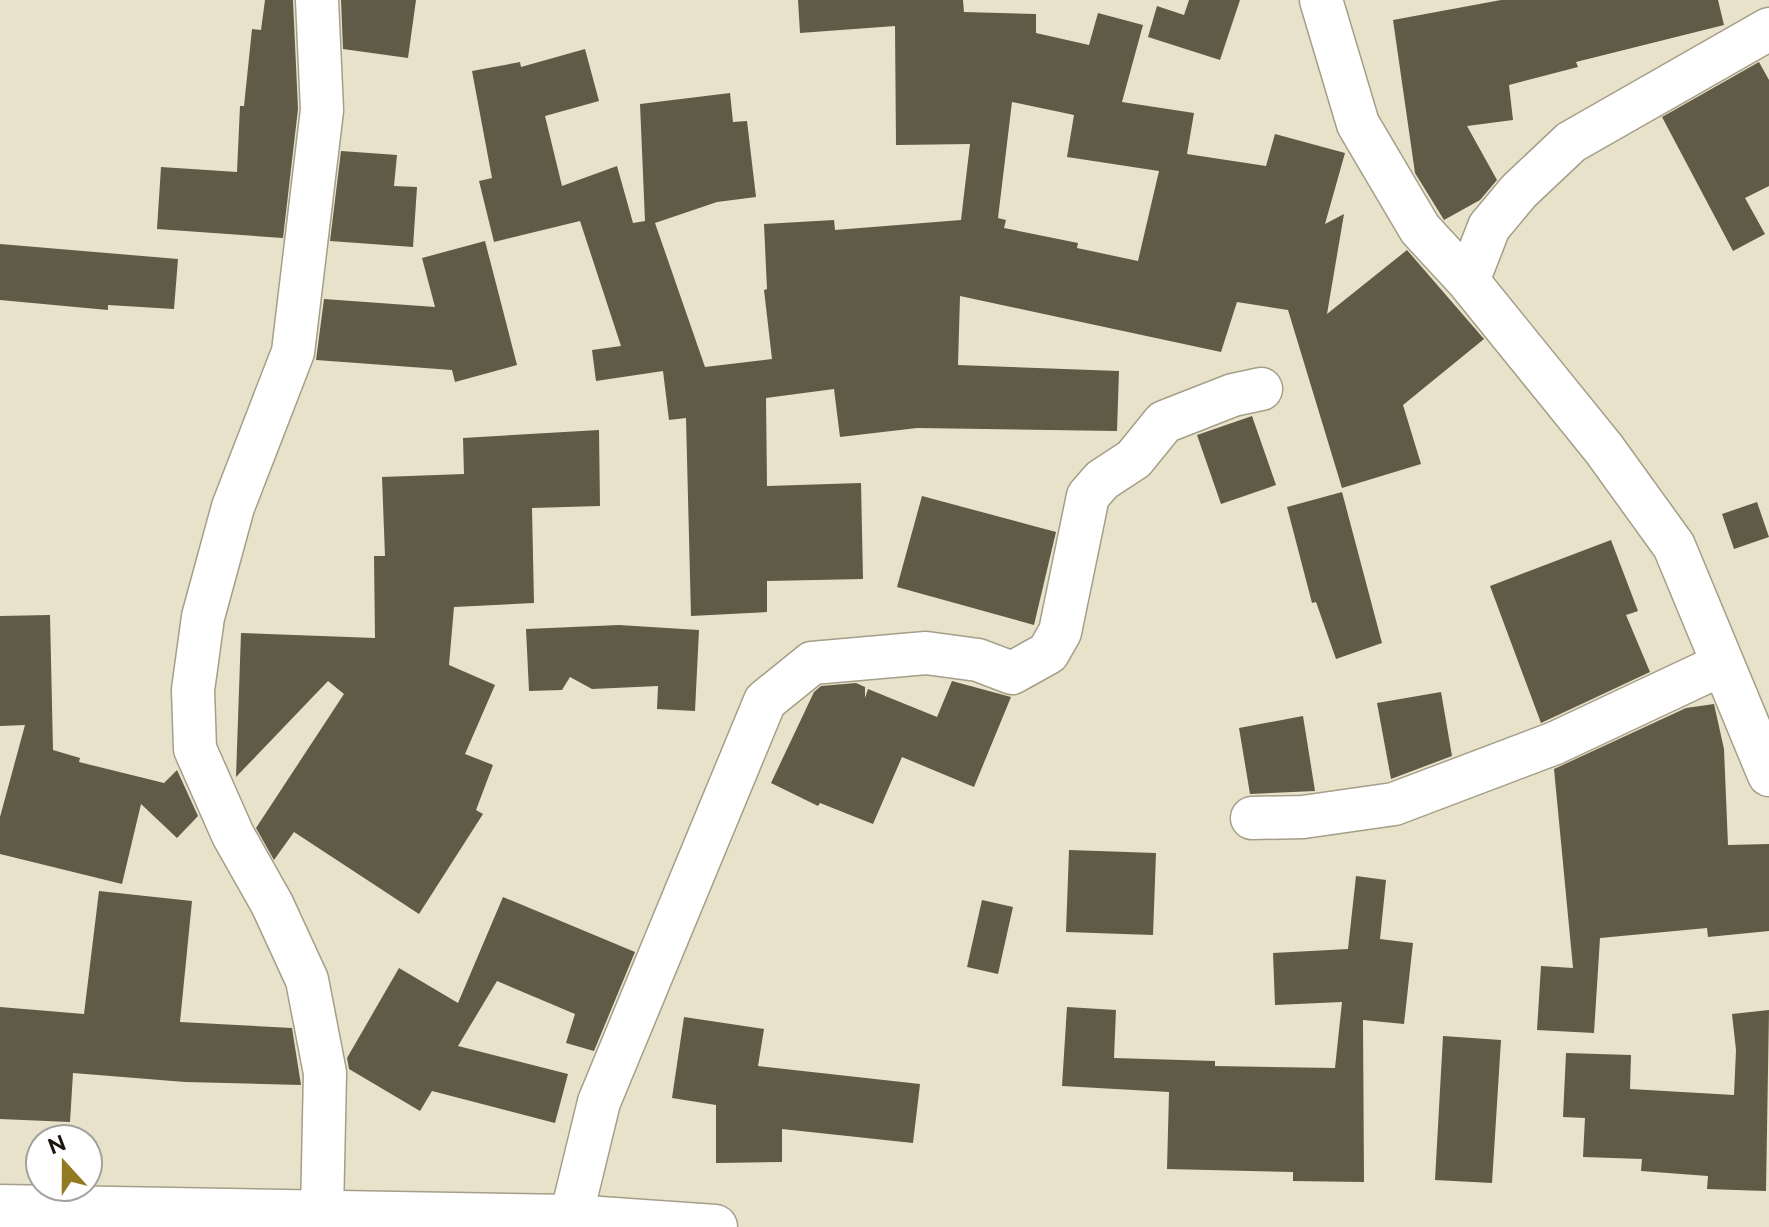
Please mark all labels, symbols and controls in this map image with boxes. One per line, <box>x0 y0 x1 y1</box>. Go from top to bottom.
north arrow <box>24 1123 104 1203</box>
text: N <box>44 1129 69 1159</box>

